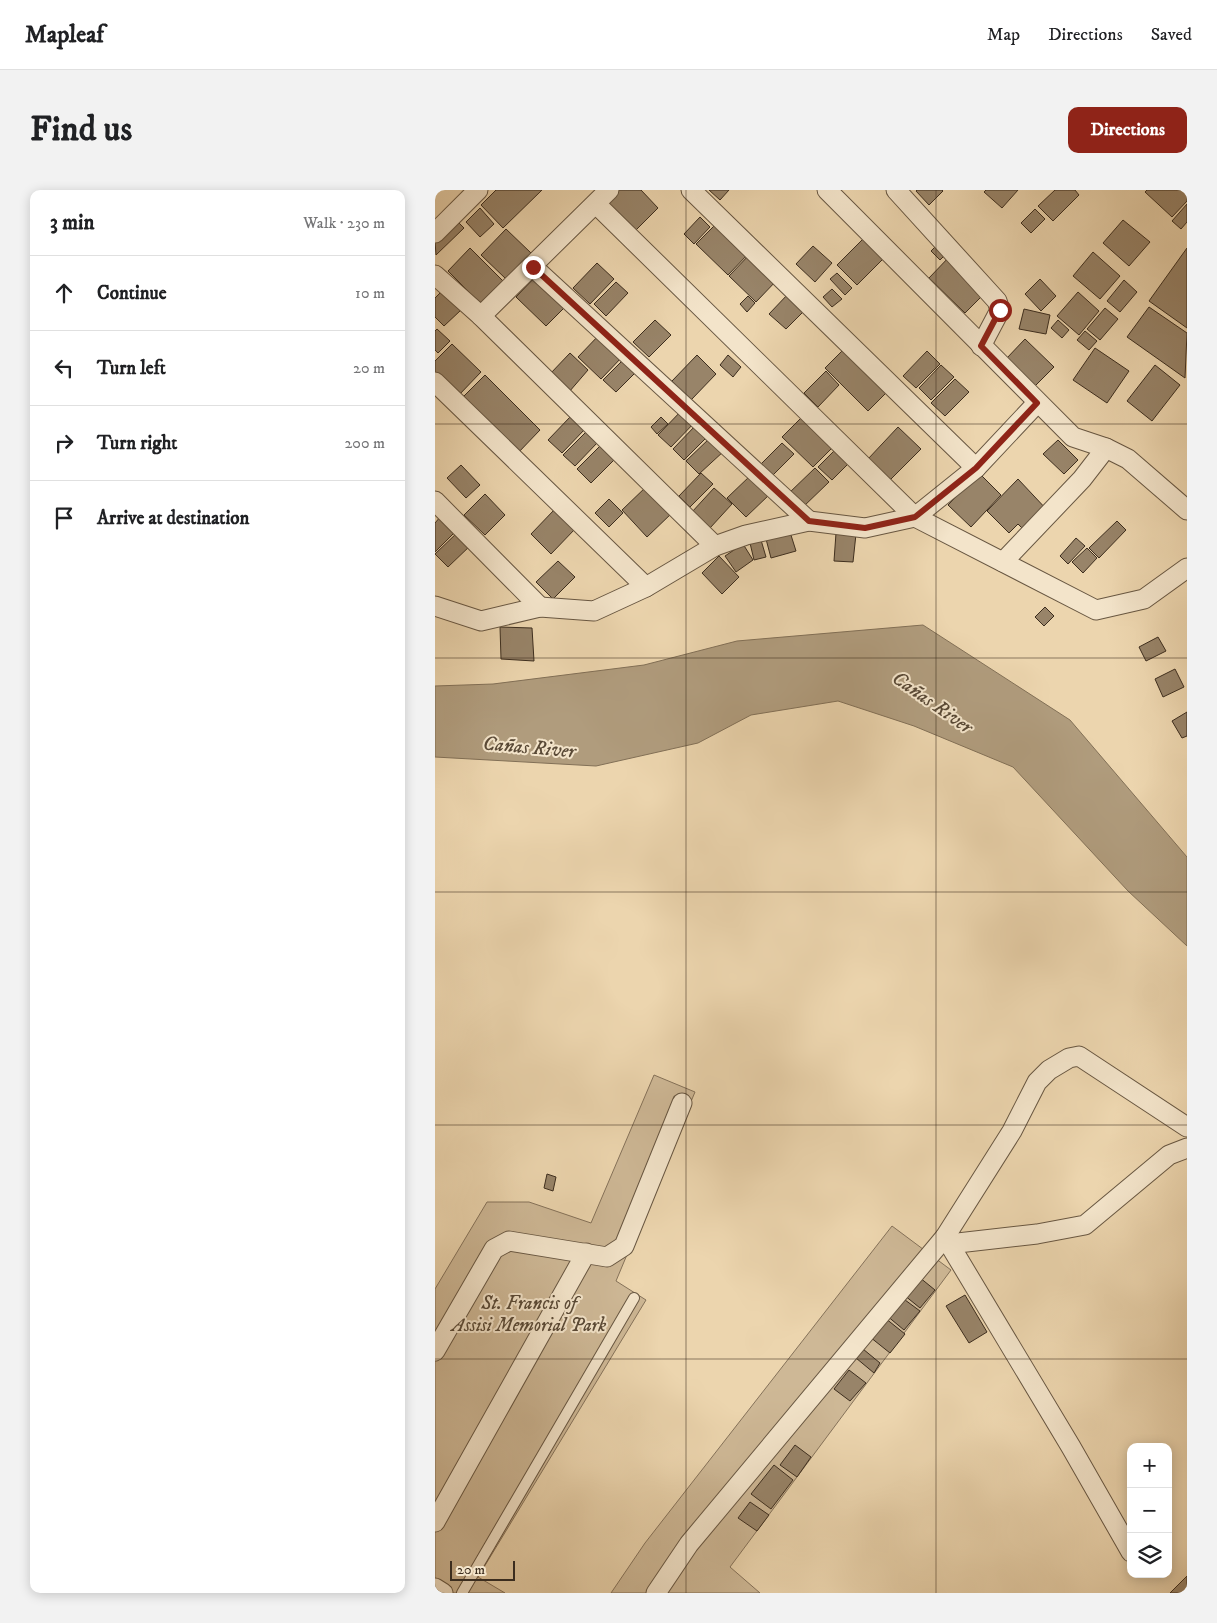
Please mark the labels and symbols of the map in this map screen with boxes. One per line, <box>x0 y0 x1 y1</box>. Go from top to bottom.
route end <box>522 256 545 279</box>
route start <box>989 299 1012 322</box>
water label: Cañas River <box>887 666 979 741</box>
water label: Cañas River <box>482 731 578 765</box>
park label: St. Francis of Assisi Memorial Park <box>450 1292 606 1337</box>
scale bar <box>450 1558 515 1581</box>

